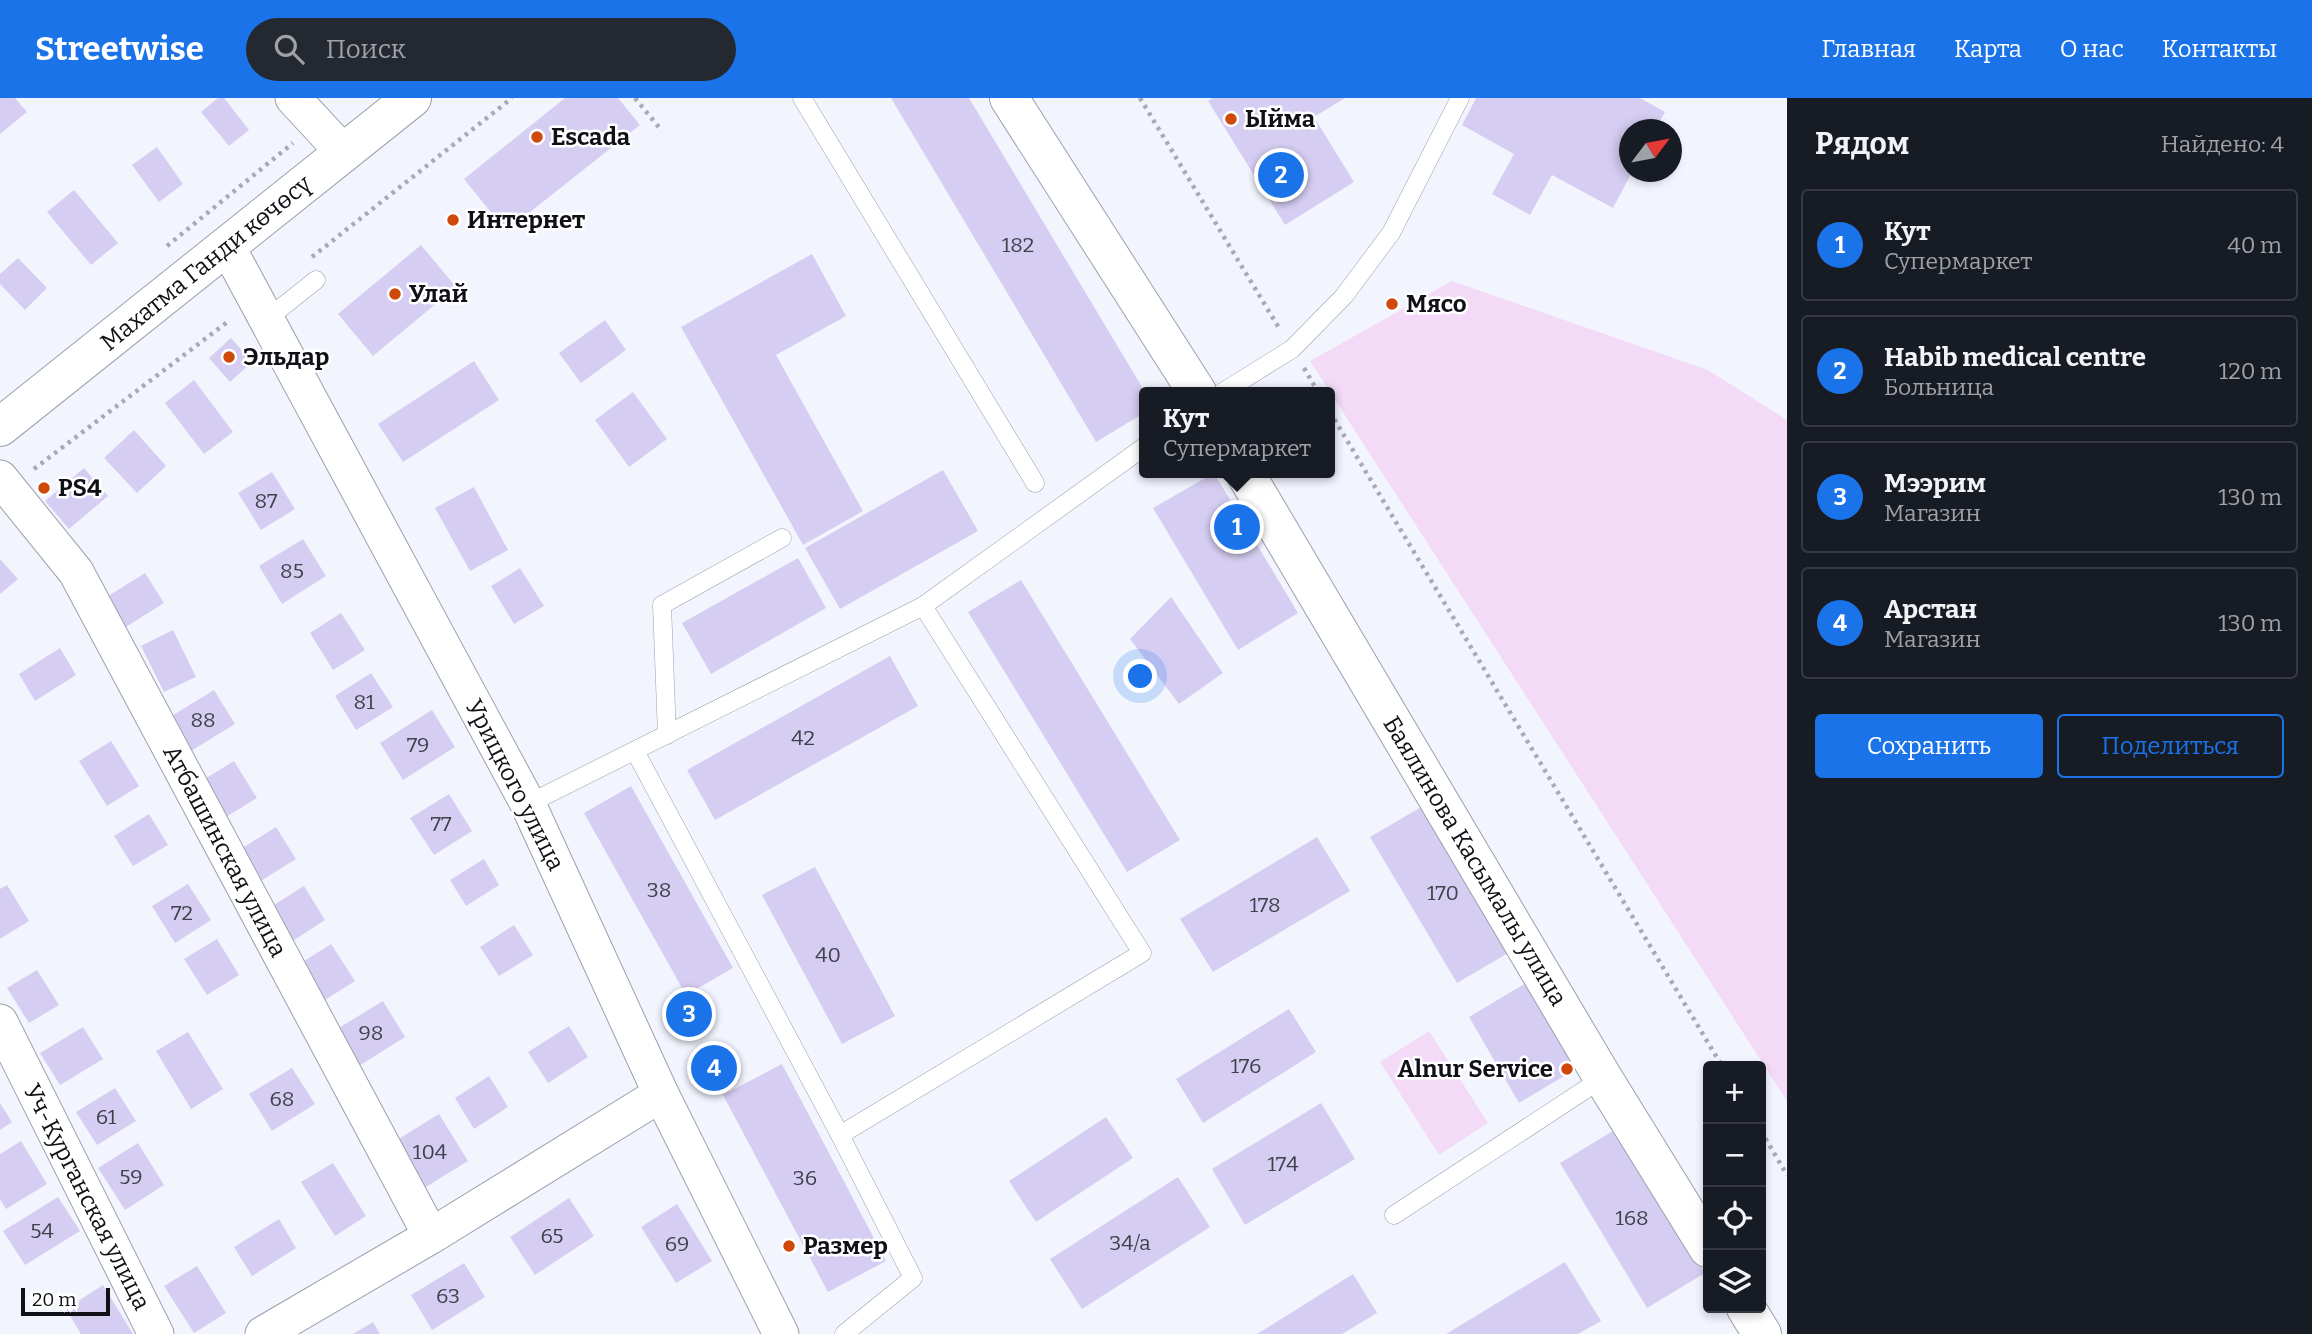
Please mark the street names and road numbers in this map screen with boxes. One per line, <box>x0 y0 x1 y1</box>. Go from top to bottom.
street label: Махатма Ганди көчөсү <box>95 169 318 357</box>
street label: Урицкого улица <box>460 695 570 875</box>
street label: Баялинова Касымалы улица <box>1377 711 1573 1011</box>
street label: Атбашинская улица <box>157 740 293 962</box>
street label: Уч-Курганская улица <box>18 1079 156 1315</box>

